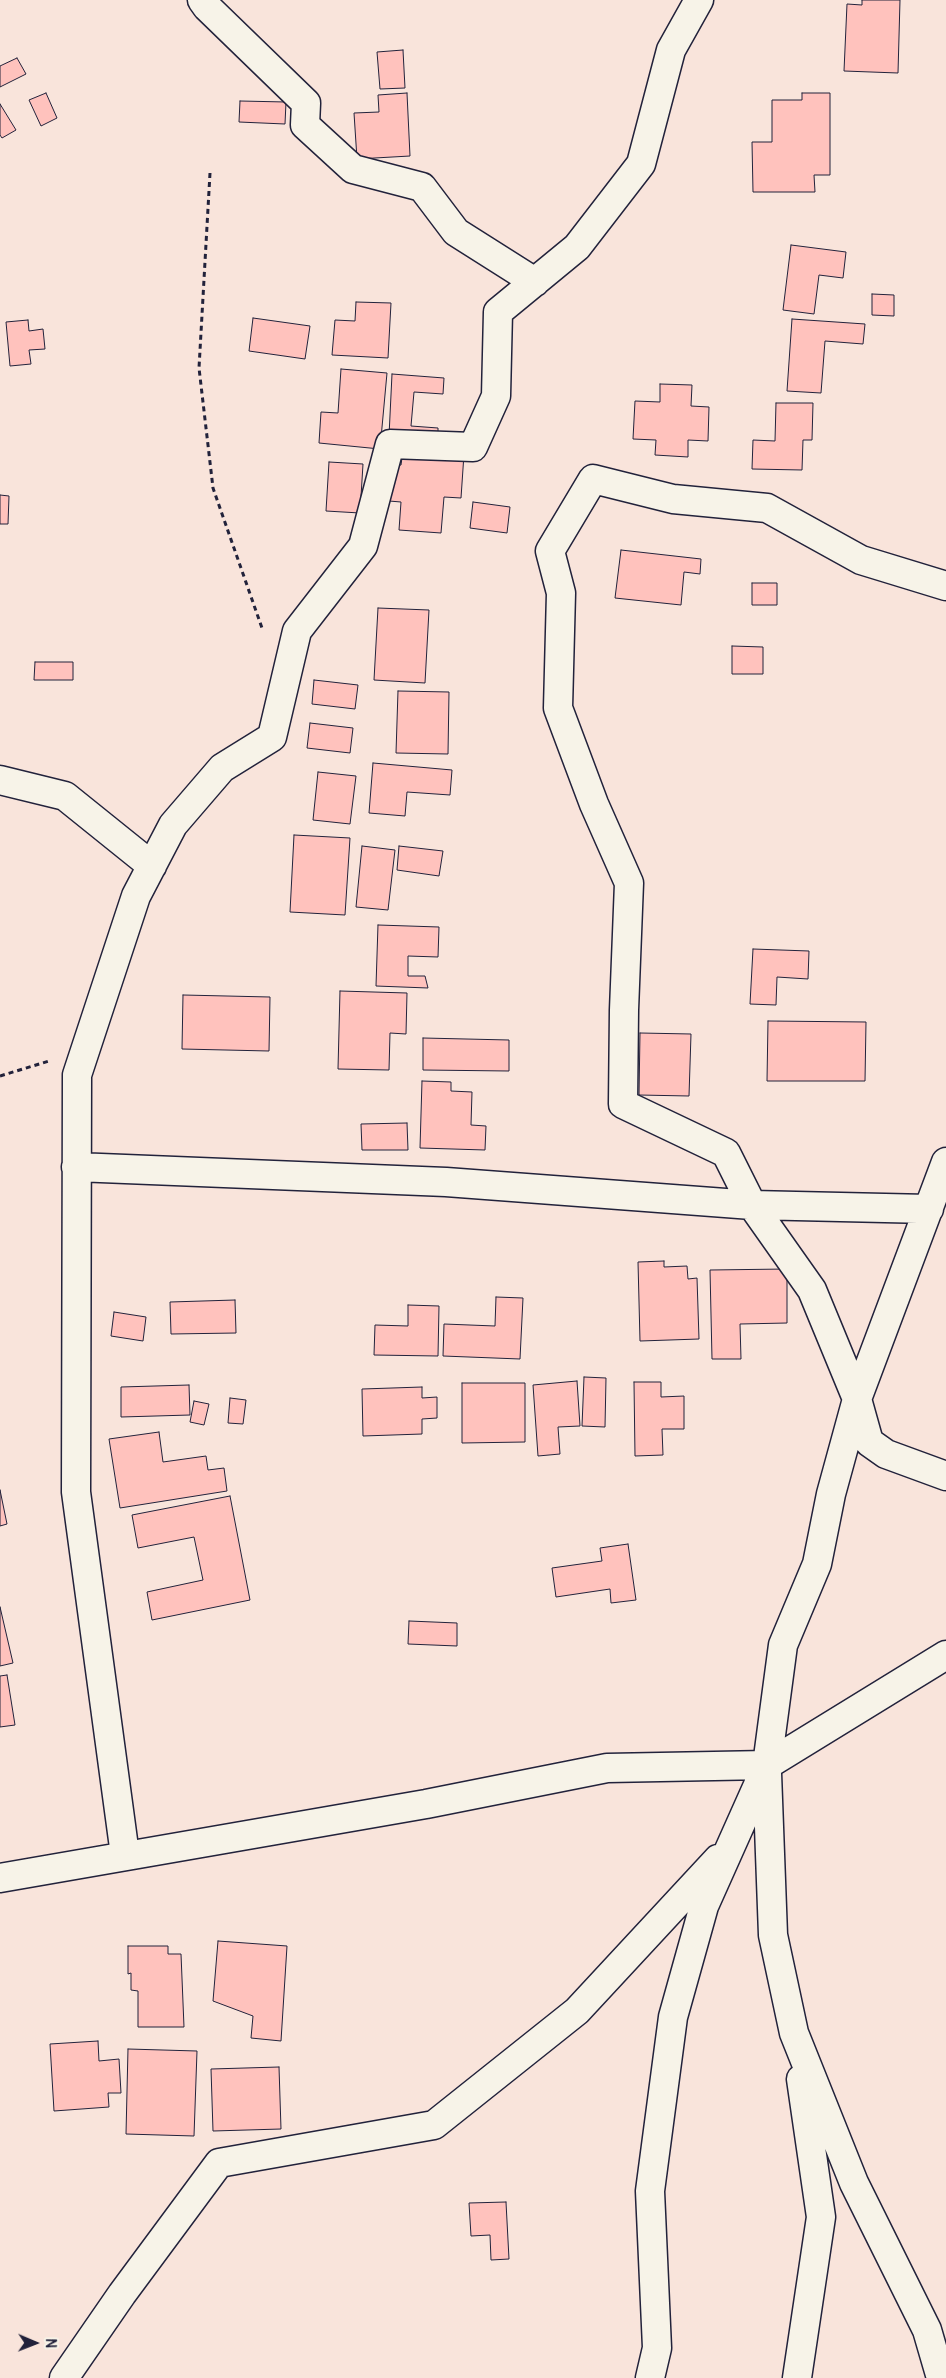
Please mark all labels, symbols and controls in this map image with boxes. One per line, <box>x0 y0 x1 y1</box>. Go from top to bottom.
north arrow <box>10 2318 60 2368</box>
text: N <box>42 2338 59 2348</box>

